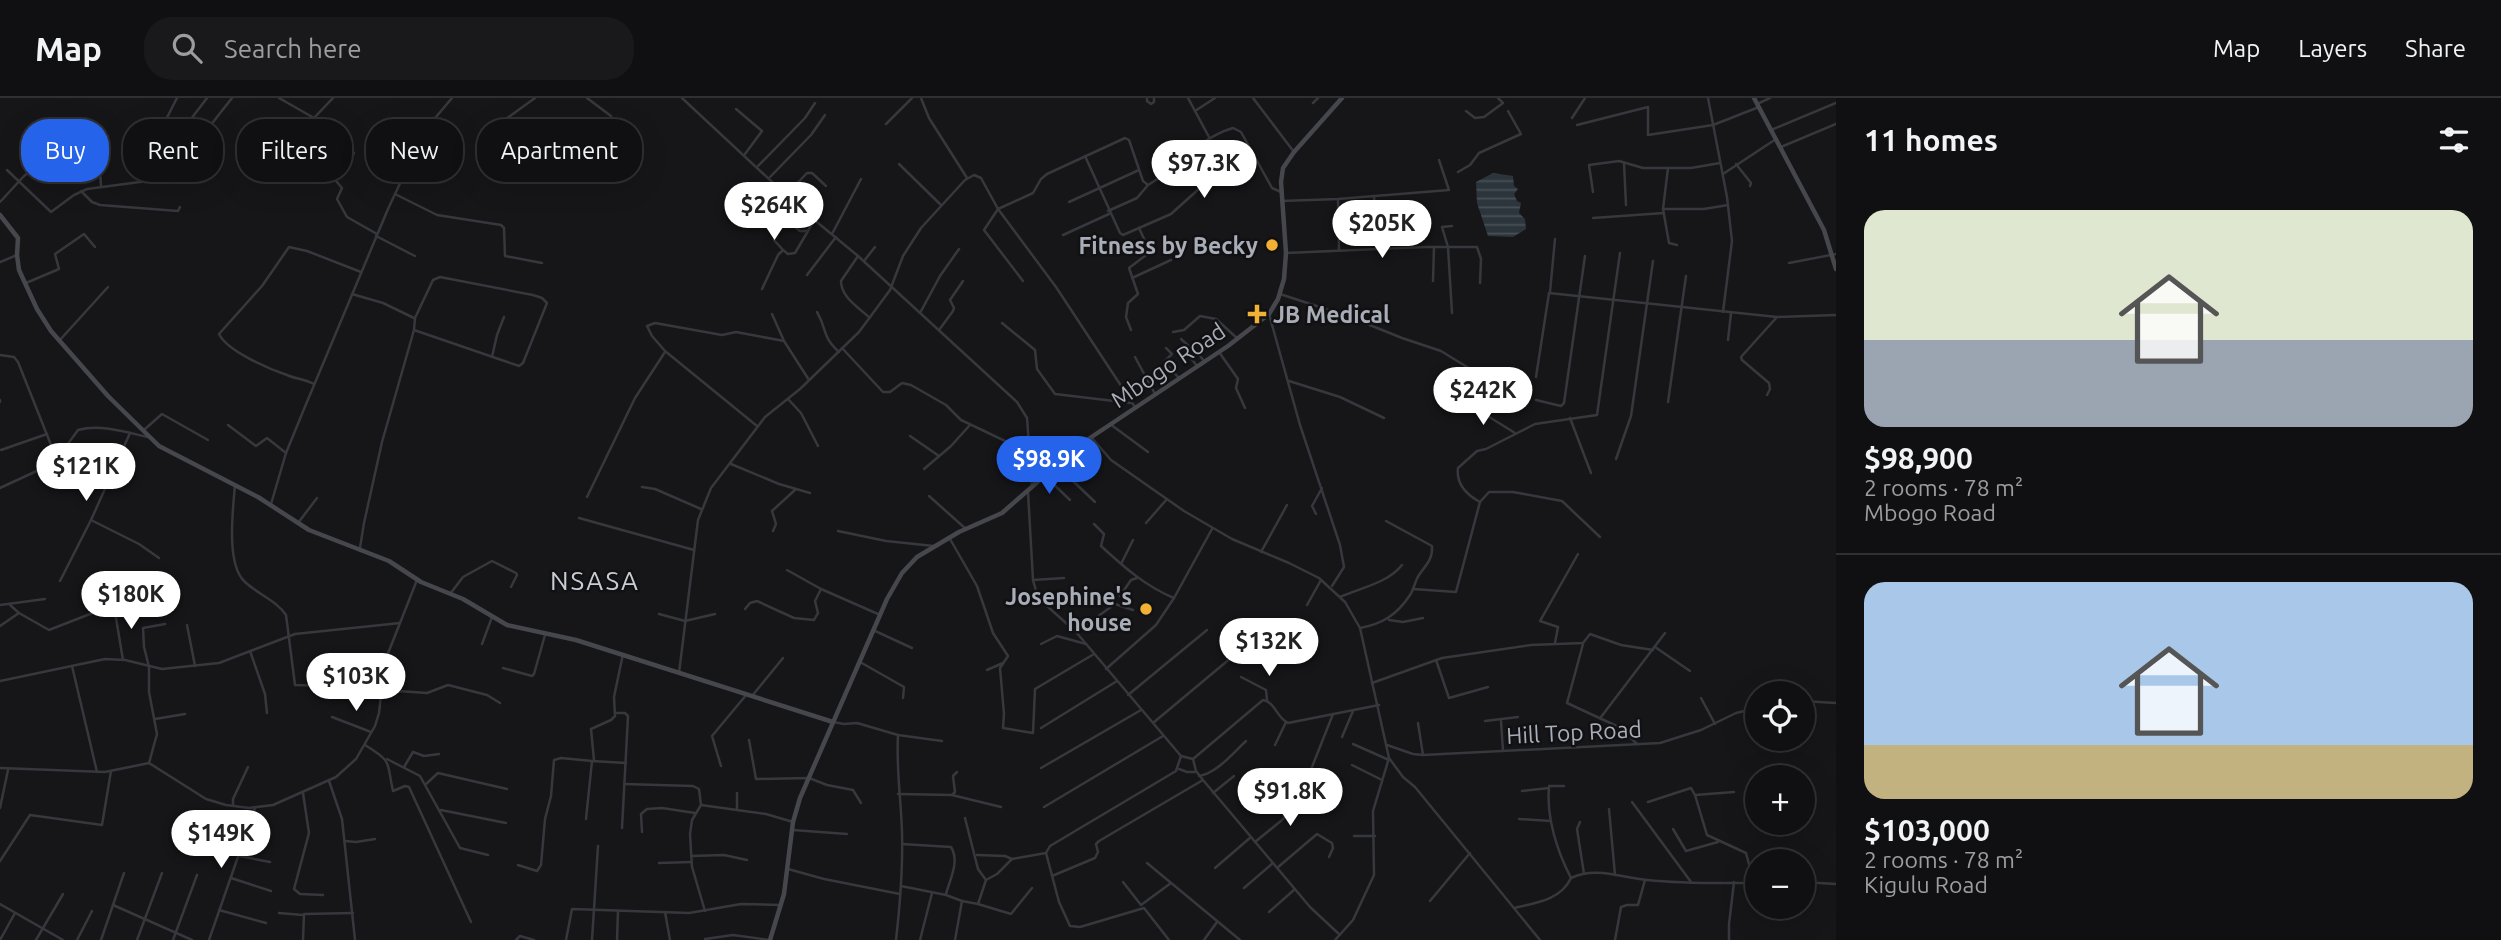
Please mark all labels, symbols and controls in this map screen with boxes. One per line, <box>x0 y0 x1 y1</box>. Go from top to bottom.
search box <box>144 17 634 80</box>
icon: search <box>168 29 206 67</box>
text: Map <box>35 30 102 67</box>
text: Search here <box>224 34 362 63</box>
text: Map <box>2213 35 2260 62</box>
text: Layers <box>2298 35 2367 62</box>
text: Share <box>2405 35 2466 62</box>
chip: Buy <box>21 119 109 182</box>
chip: Rent <box>123 119 223 182</box>
chip: Filters <box>237 119 352 182</box>
chip: New <box>366 119 463 182</box>
chip: Apartment <box>477 119 642 182</box>
icon: filters <box>2435 121 2473 159</box>
text: 11 homes <box>1864 123 1998 157</box>
pin: $97.3K <box>1147 140 1261 200</box>
text: $97.3K <box>1168 150 1240 175</box>
pin: $264K <box>725 183 823 242</box>
text: $264K <box>740 192 808 217</box>
pin: $205K <box>1333 200 1431 260</box>
text: $205K <box>1348 210 1416 235</box>
place label: Fitness by Becky <box>1078 233 1258 258</box>
marker: Fitness by Becky <box>1264 237 1280 253</box>
icon: home <box>2106 256 2232 382</box>
place label: JB Medical <box>1273 302 1390 327</box>
marker: JB Medical <box>1247 304 1267 324</box>
street label: Mbogo Road <box>1106 318 1230 412</box>
pin: $242K <box>1434 368 1532 427</box>
text: $242K <box>1449 377 1517 402</box>
pin: $98.9K <box>992 436 1106 496</box>
text: $98,900 <box>1864 441 1973 475</box>
pin: $121K <box>37 444 135 503</box>
text: $98.9K <box>1013 446 1085 471</box>
text: $121K <box>52 453 120 478</box>
text: 2 rooms · 78 m² <box>1864 475 2023 500</box>
text: Mbogo Road <box>1864 500 1996 525</box>
district label: NSASA <box>550 566 640 595</box>
pin: $180K <box>82 572 180 631</box>
text: $180K <box>97 581 165 606</box>
place label: Josephine's house <box>1005 584 1132 635</box>
marker: Josephine's house <box>1138 601 1154 617</box>
pin: $132K <box>1220 618 1318 678</box>
text: $132K <box>1235 628 1303 653</box>
icon: home <box>2106 628 2232 754</box>
pin: $103K <box>307 654 405 713</box>
text: $103K <box>322 663 390 688</box>
map controls <box>1745 681 1815 919</box>
button: locate <box>1745 681 1815 751</box>
street label: Hill Top Road <box>1506 716 1642 748</box>
button: + <box>1745 765 1815 835</box>
pin: $91.8K <box>1233 768 1347 828</box>
text: $91.8K <box>1254 778 1326 803</box>
pin: $149K <box>172 810 270 870</box>
text: $103,000 <box>1864 813 1990 847</box>
text: $149K <box>187 820 255 845</box>
text: 2 rooms · 78 m² <box>1864 847 2023 872</box>
button: − <box>1745 849 1815 919</box>
text: Kigulu Road <box>1864 872 1988 897</box>

